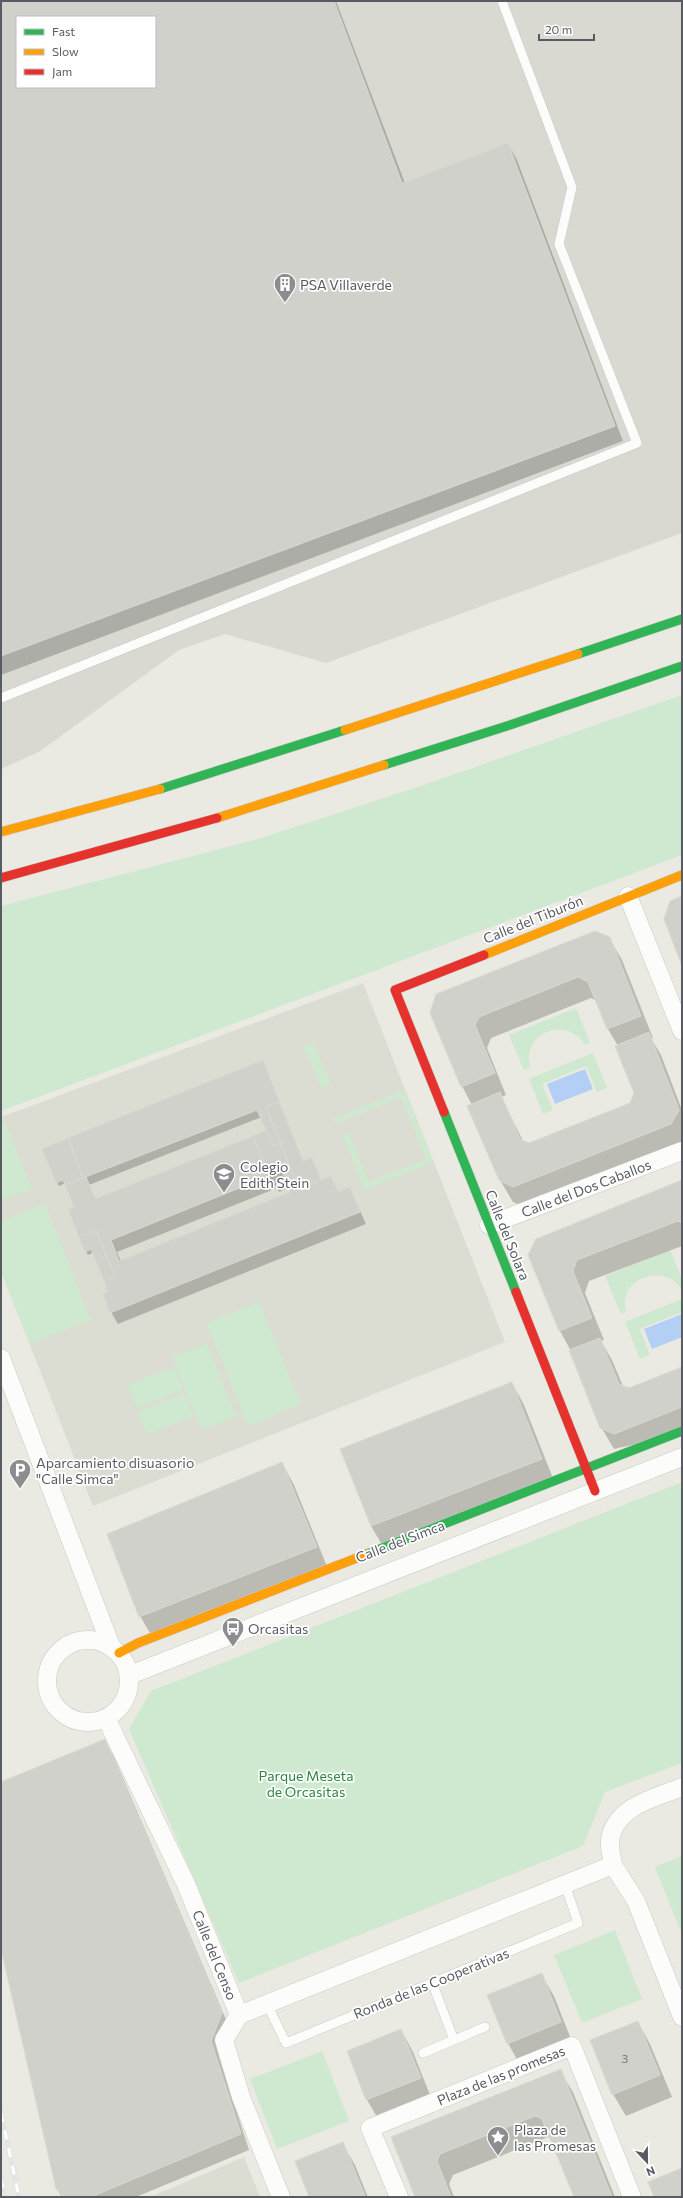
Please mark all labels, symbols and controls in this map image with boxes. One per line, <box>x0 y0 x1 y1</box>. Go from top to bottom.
legend <box>16 16 156 88</box>
scale bar <box>539 16 594 42</box>
text: 20 m <box>545 22 572 36</box>
text: Fast <box>52 24 75 38</box>
text: Slow <box>52 44 79 58</box>
text: Jam <box>52 64 72 79</box>
building icon: PSA Villaverde <box>272 271 298 304</box>
place label: PSA Villaverde <box>300 276 392 293</box>
street label: Calle del Tiburón <box>481 891 585 947</box>
street label: Calle del Dos Caballos <box>519 1155 653 1221</box>
place label: Colegio Edith Stein <box>240 1158 309 1191</box>
school or university icon: Colegio Edith Stein <box>211 1161 237 1194</box>
street label: Calle del Solara <box>482 1187 534 1283</box>
place label: Aparcamiento disuasorio "Calle Simca" <box>36 1454 194 1487</box>
parking icon: Aparcamiento disuasorio "Calle Simca" <box>7 1457 33 1490</box>
street label: Calle del Simca <box>353 1516 447 1566</box>
bus stop icon: Orcasitas <box>220 1615 246 1648</box>
place label: Orcasitas <box>248 1620 308 1637</box>
park label: Parque Meseta de Orcasitas <box>259 1767 354 1800</box>
street label: Calle del Censo <box>189 1908 241 2002</box>
street label: Ronda de las Cooperativas <box>351 1944 511 2022</box>
street label: Plaza de las promesas <box>435 2042 567 2108</box>
house number: 3 <box>622 2051 629 2065</box>
place label: Plaza de las Promesas <box>514 2121 596 2154</box>
place icon: Plaza de las Promesas <box>485 2124 511 2157</box>
north arrow <box>627 2142 667 2182</box>
text: N <box>645 2164 657 2179</box>

